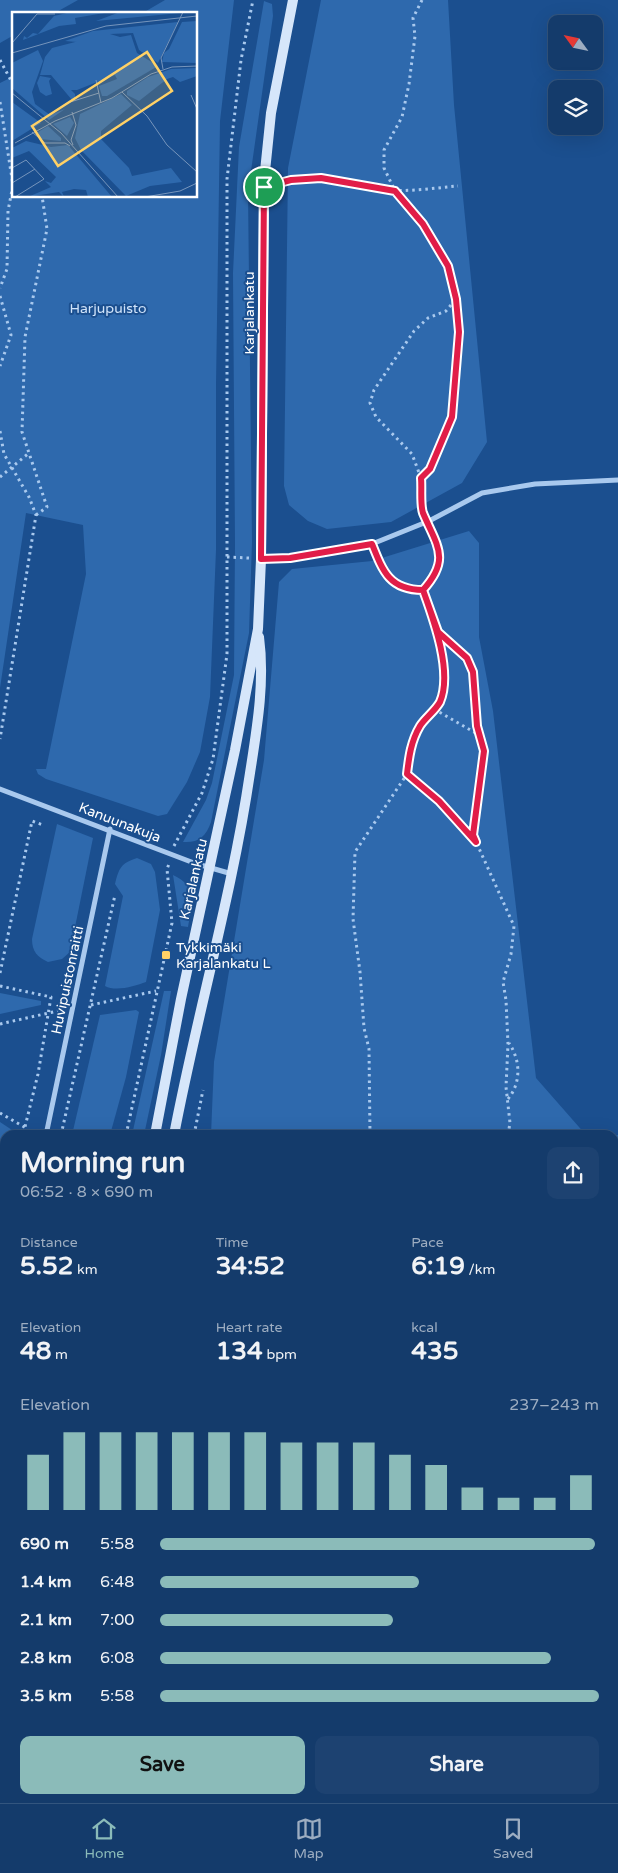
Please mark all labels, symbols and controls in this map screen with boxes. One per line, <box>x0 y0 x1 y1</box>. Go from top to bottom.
inset map <box>12 12 198 198</box>
north arrow <box>548 15 602 70</box>
map controls <box>548 15 603 135</box>
button: layers <box>548 80 603 135</box>
pin <box>243 166 285 208</box>
icon: arrive <box>250 173 278 201</box>
street label: Karjalankatu <box>241 272 258 354</box>
park label: Harjupuisto <box>69 300 147 317</box>
street label: Kanuunakuja <box>76 799 163 846</box>
street label: Karjalankatu <box>176 837 211 921</box>
street label: Huvipuistonraitti <box>48 924 87 1036</box>
place label: Tykkimäki Karjalankatu L <box>176 939 271 972</box>
marker: Tykkimäki Karjalankatu L <box>160 949 172 961</box>
text: Morning run <box>20 1146 185 1180</box>
button: share <box>547 1147 599 1199</box>
text: 06:52 · 8 × 690 m <box>20 1182 153 1202</box>
text: Distance <box>20 1234 78 1251</box>
text: Time <box>216 1234 248 1251</box>
text: Pace <box>411 1234 444 1251</box>
text: 5.52 <box>20 1251 73 1281</box>
text: 34:52 <box>216 1251 285 1281</box>
text: 6:19 <box>411 1251 465 1281</box>
text: km <box>73 1261 97 1278</box>
text: /km <box>465 1261 495 1278</box>
text: Elevation <box>20 1319 81 1336</box>
text: Heart rate <box>216 1319 282 1336</box>
text: kcal <box>411 1319 438 1336</box>
text: 48 <box>20 1336 51 1366</box>
text: 134 <box>216 1336 263 1366</box>
text: 435 <box>411 1336 458 1366</box>
text: m <box>51 1346 68 1363</box>
text: bpm <box>263 1346 297 1363</box>
text: Elevation <box>20 1395 90 1415</box>
text: 237–243 m <box>509 1395 599 1415</box>
text: 690 m <box>20 1534 69 1554</box>
text: 5:58 <box>100 1534 134 1554</box>
text: 1.4 km <box>20 1572 72 1592</box>
text: 6:48 <box>100 1572 134 1592</box>
text: 2.1 km <box>20 1610 72 1630</box>
text: 7:00 <box>100 1610 134 1630</box>
text: 2.8 km <box>20 1648 72 1668</box>
text: 6:08 <box>100 1648 134 1668</box>
text: 3.5 km <box>20 1686 72 1706</box>
text: 5:58 <box>100 1686 134 1706</box>
button: Save <box>20 1736 305 1794</box>
button: Share <box>315 1736 599 1794</box>
tab: Home <box>85 1815 124 1862</box>
tab: Map <box>293 1815 324 1862</box>
tab: Saved <box>493 1815 533 1862</box>

